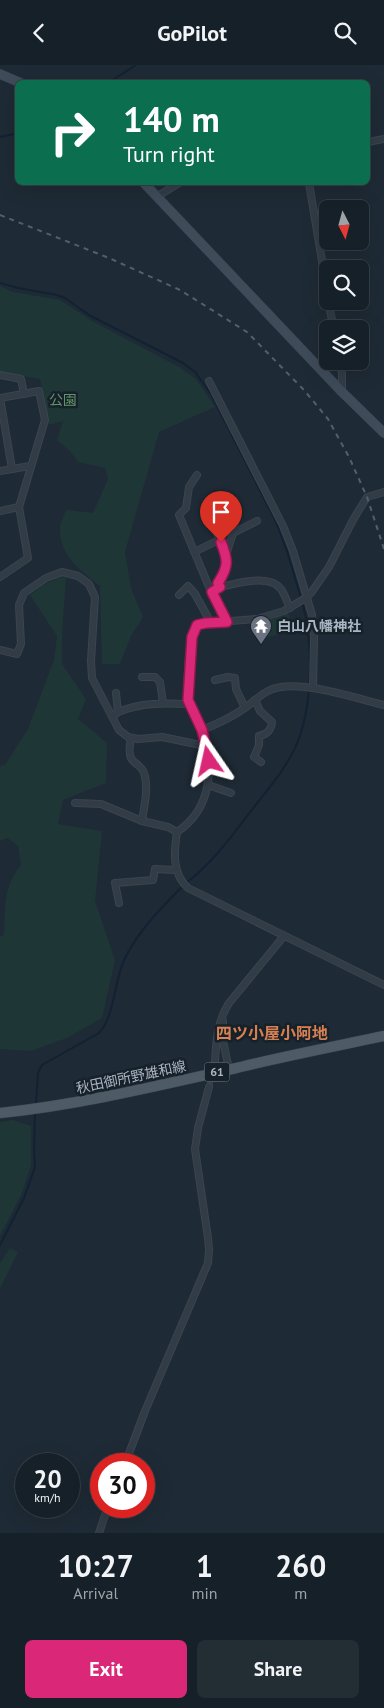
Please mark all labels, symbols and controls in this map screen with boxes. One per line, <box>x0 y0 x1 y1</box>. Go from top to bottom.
icon: back <box>25 19 53 47</box>
text: GoPilot <box>157 19 227 47</box>
icon: search <box>331 19 359 47</box>
text: 140 m <box>123 96 220 142</box>
icon: right <box>40 100 105 165</box>
text: Turn right <box>123 140 215 168</box>
north arrow <box>319 200 369 250</box>
map controls <box>319 200 369 370</box>
button: search <box>319 260 369 310</box>
button: layers <box>319 320 369 370</box>
park label: 公園 <box>49 391 77 409</box>
pin <box>200 491 242 542</box>
icon: arrive <box>207 498 235 526</box>
temple icon: 白山八幡神社 <box>249 614 273 645</box>
place label: 白山八幡神社 <box>277 617 361 635</box>
position arrow <box>182 734 234 786</box>
district label: 四ツ小屋小阿地 <box>216 1023 328 1043</box>
street label: 秋田御所野雄和線 <box>74 1057 188 1097</box>
road number: 61 <box>204 1063 230 1081</box>
speed limit sign: 30 <box>90 1453 155 1518</box>
text: 20 <box>33 1463 62 1495</box>
text: km/h <box>34 1490 61 1505</box>
text: 10:27 <box>58 1546 134 1585</box>
text: 1 <box>196 1546 213 1585</box>
text: 260 <box>275 1546 326 1585</box>
text: Arrival <box>73 1583 118 1603</box>
text: min <box>192 1583 218 1603</box>
text: m <box>294 1583 307 1603</box>
button: Exit <box>25 1640 187 1698</box>
button: Share <box>197 1640 359 1698</box>

